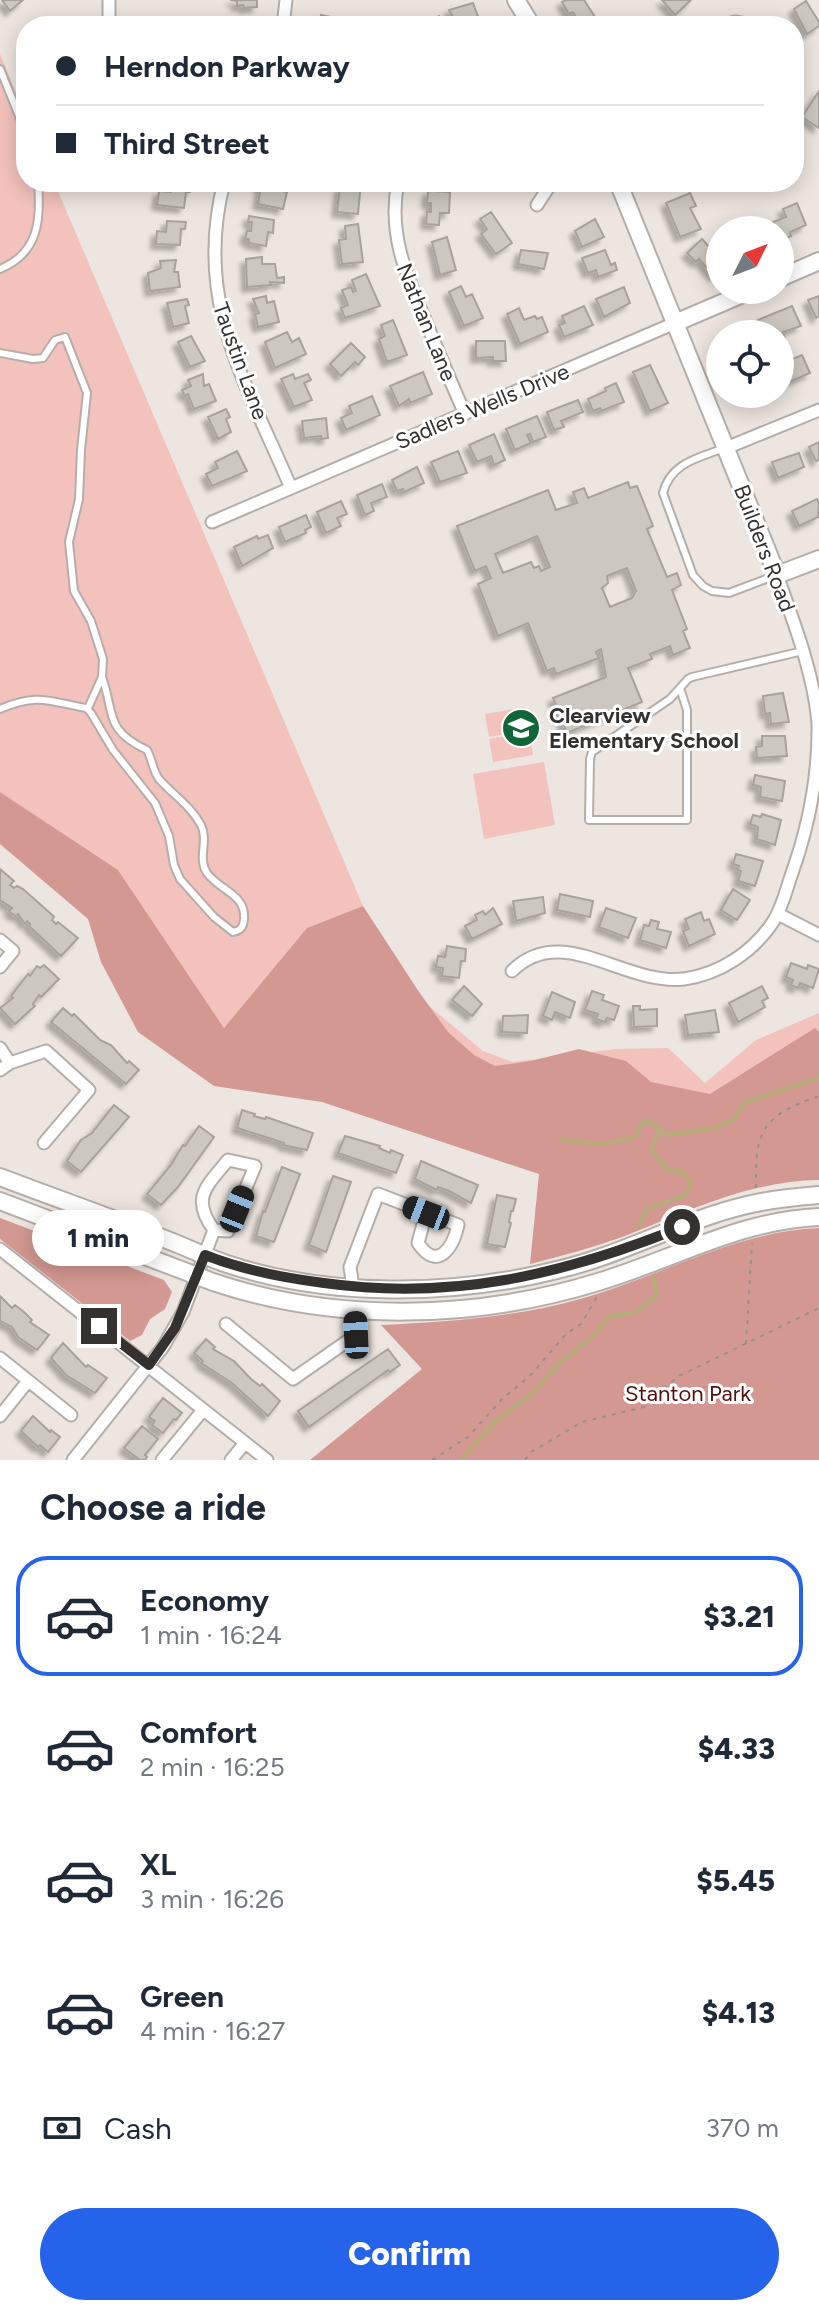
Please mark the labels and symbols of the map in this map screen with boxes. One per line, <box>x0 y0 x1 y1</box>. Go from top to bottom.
north arrow <box>706 216 794 304</box>
street label: Nathan Lane <box>391 259 462 385</box>
street label: Taustin Lane <box>207 299 274 423</box>
street label: Sadlers Wells Drive <box>391 358 573 455</box>
street label: Builders Road <box>728 481 801 616</box>
place label: Clearview Elementary School <box>549 702 739 754</box>
school or university icon: Clearview Elementary School <box>500 707 542 749</box>
car <box>217 1182 257 1236</box>
car <box>399 1193 453 1233</box>
route start <box>664 1209 700 1245</box>
callout: 1 min <box>33 1210 165 1266</box>
route end <box>81 1308 117 1344</box>
car <box>343 1310 369 1360</box>
park label: Stanton Park <box>625 1380 751 1407</box>

